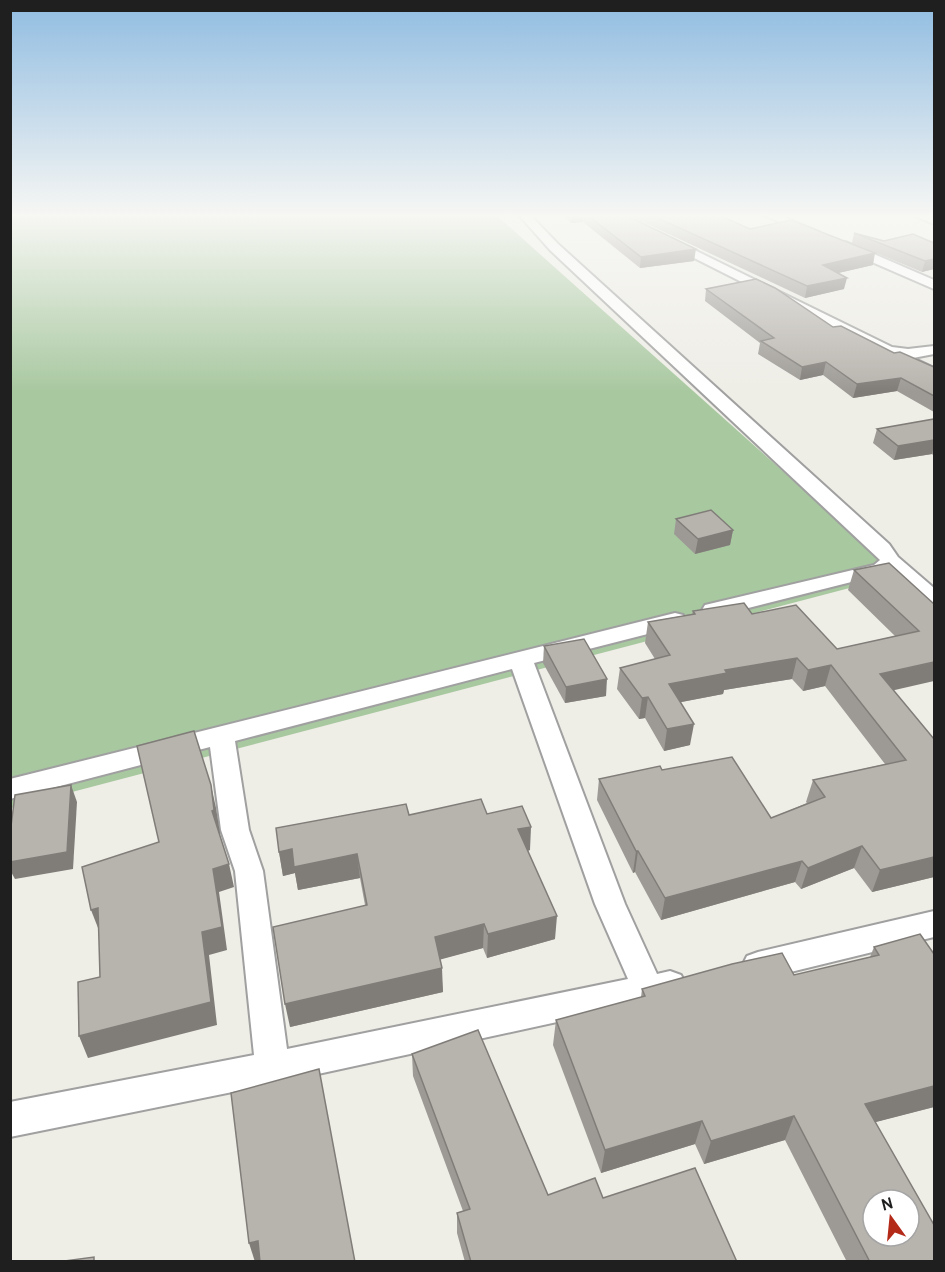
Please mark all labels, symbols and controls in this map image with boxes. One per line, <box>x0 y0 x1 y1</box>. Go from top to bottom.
north arrow <box>861 1188 921 1248</box>
text: N <box>879 1194 896 1217</box>

